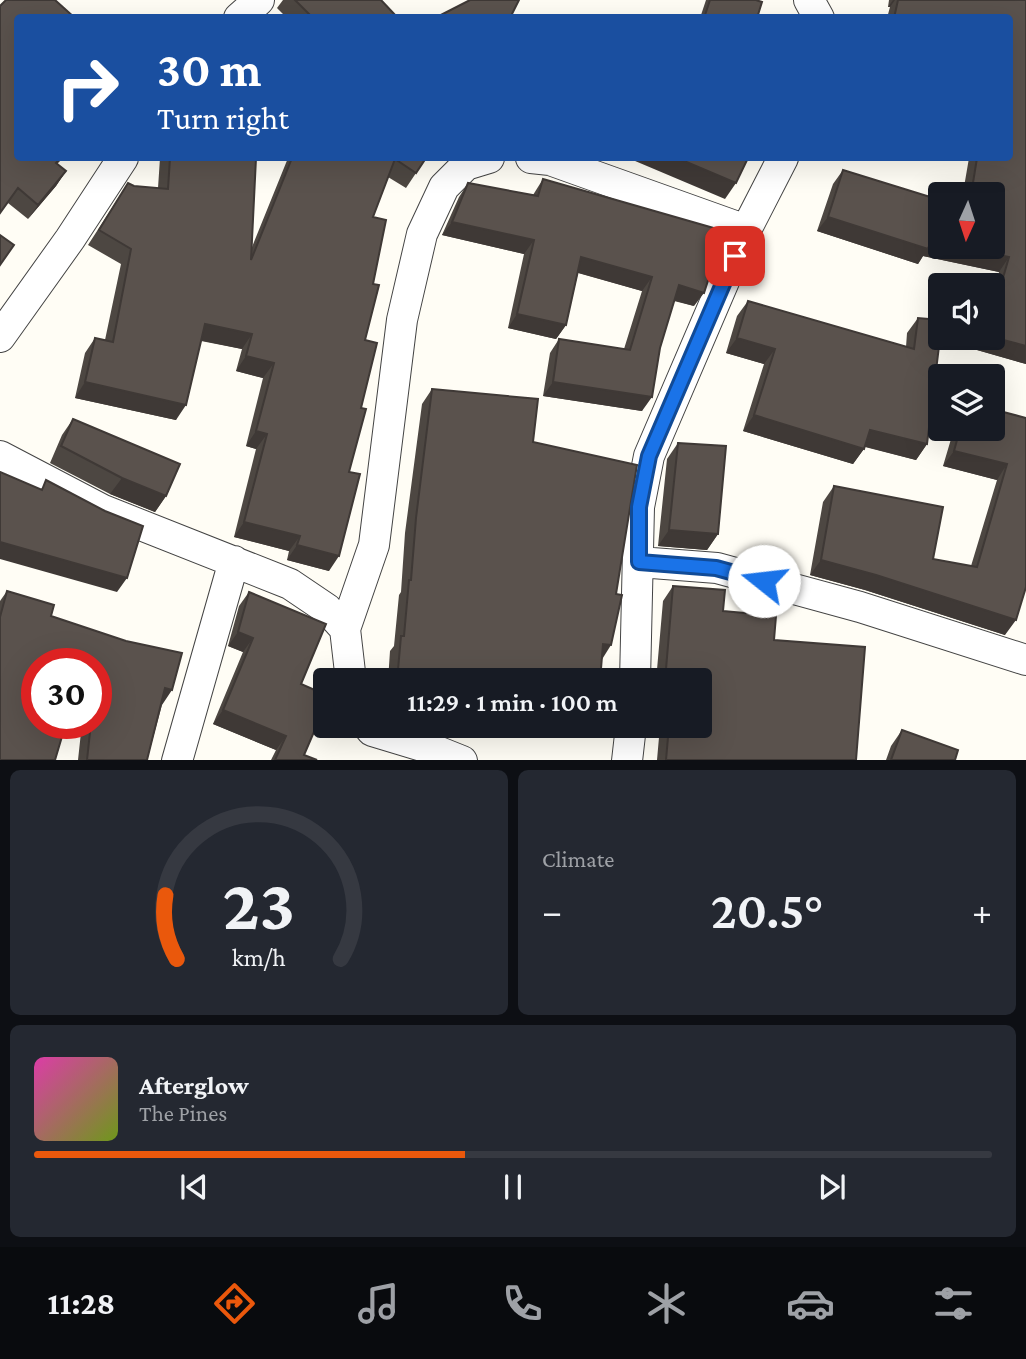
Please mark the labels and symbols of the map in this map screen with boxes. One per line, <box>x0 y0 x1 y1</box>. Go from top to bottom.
north arrow <box>928 182 1004 259</box>
pin <box>705 226 765 286</box>
position arrow <box>727 544 801 618</box>
speed limit sign: 30 <box>21 648 112 739</box>

